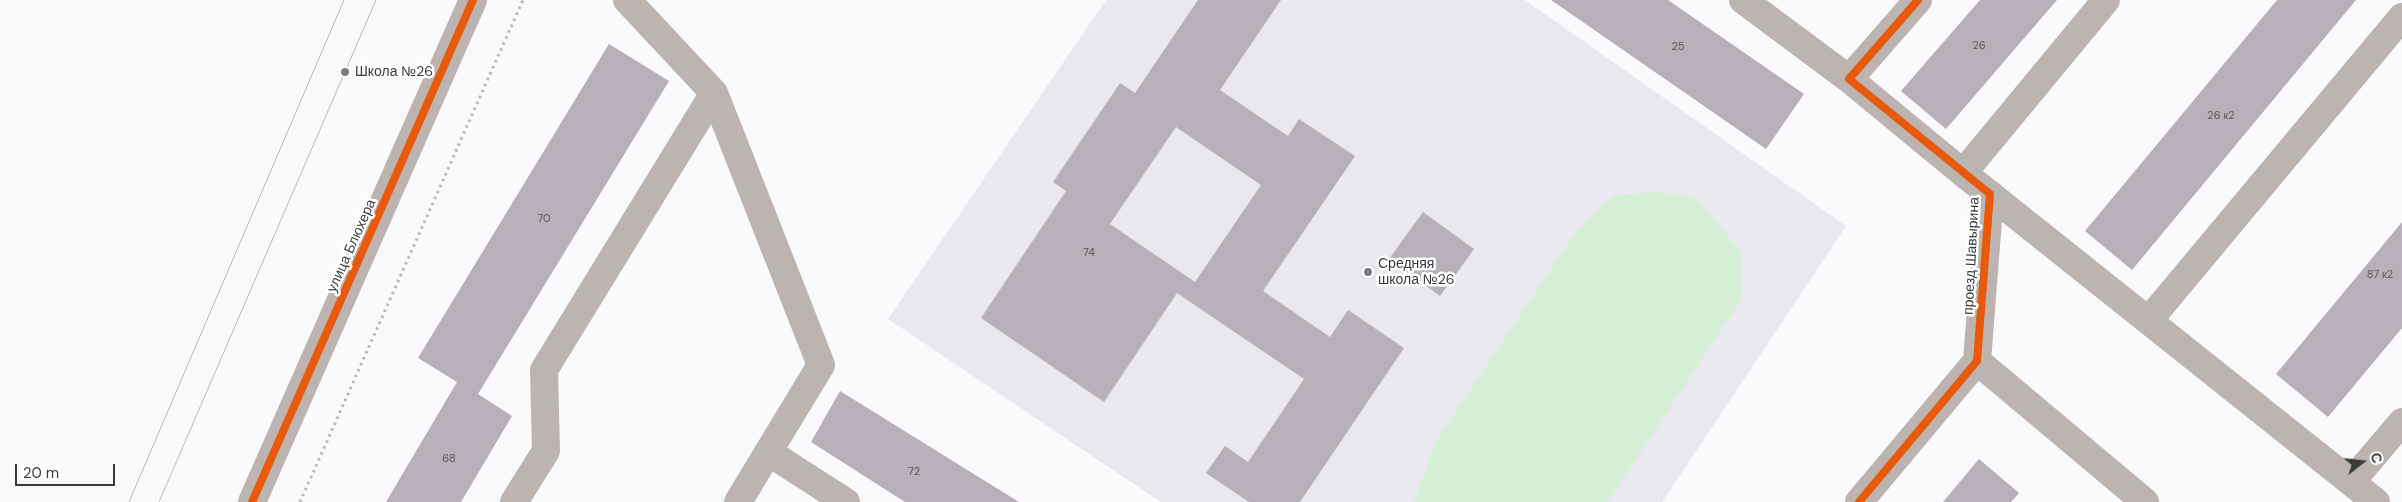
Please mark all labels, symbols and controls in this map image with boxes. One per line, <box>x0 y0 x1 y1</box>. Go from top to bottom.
house number: 26 <box>1972 39 1986 53</box>
house number: 25 <box>1671 40 1685 54</box>
place label: Школа №26 <box>355 64 433 80</box>
marker: Школа №26 <box>339 66 351 78</box>
house number: 26 к2 <box>2207 109 2235 123</box>
street label: улица Блюхера <box>324 197 380 295</box>
street label: проезд Шавырина <box>1961 197 1983 315</box>
house number: 70 <box>537 212 551 226</box>
house number: 74 <box>1083 246 1095 260</box>
place label: Средняя школа №26 <box>1378 256 1455 288</box>
marker: Средняя школа №26 <box>1362 266 1374 278</box>
house number: 87 к2 <box>2367 268 2393 282</box>
north arrow <box>2337 437 2387 487</box>
text: С <box>2366 451 2386 465</box>
house number: 68 <box>442 452 456 466</box>
scale bar <box>18 454 118 486</box>
text: 20 m <box>23 463 59 483</box>
house number: 72 <box>908 465 920 479</box>

